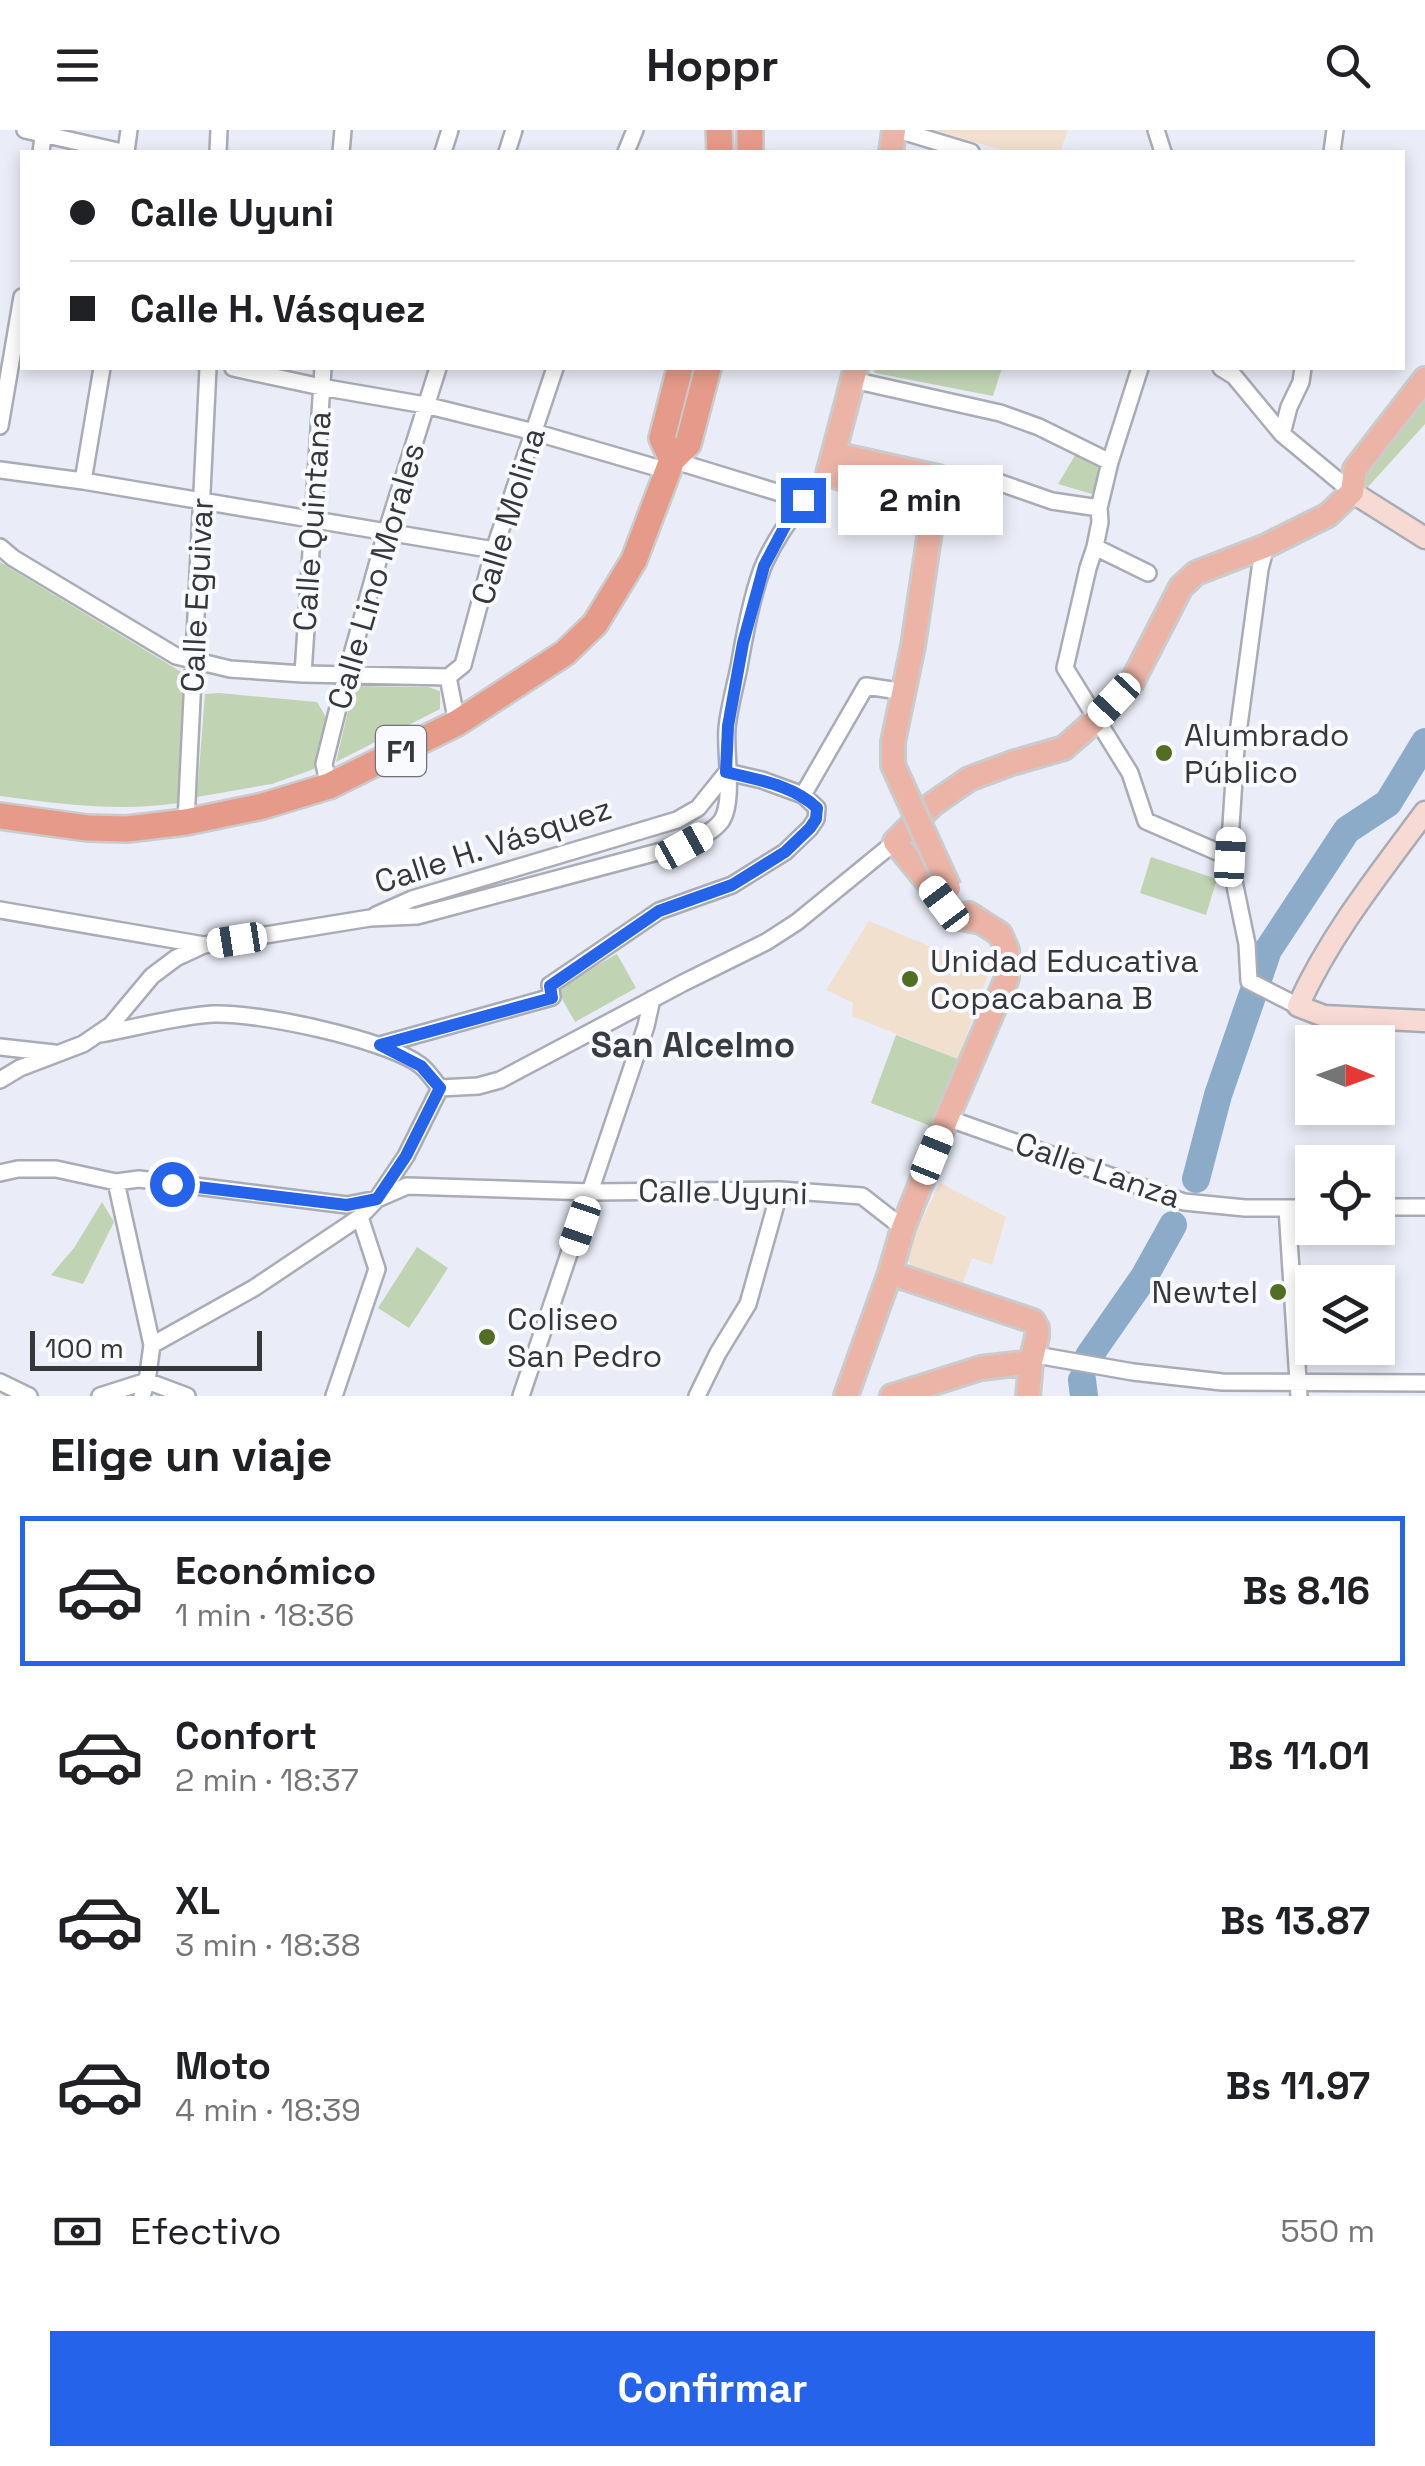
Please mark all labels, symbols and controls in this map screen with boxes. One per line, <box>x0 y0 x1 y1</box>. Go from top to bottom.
text: Hoppr <box>646 37 779 94</box>
icon: menu <box>50 38 105 93</box>
icon: search <box>1320 38 1375 93</box>
text: Calle Uyuni <box>130 189 334 237</box>
text: Calle H. Vásquez <box>130 285 426 333</box>
street label: Calle Quintana <box>284 409 340 633</box>
street label: Calle Molina <box>462 423 554 609</box>
street label: Calle Lino Morales <box>319 438 433 714</box>
callout: 2 min <box>838 465 1003 535</box>
route end <box>781 478 826 523</box>
text: 2 min <box>879 480 962 520</box>
street label: Calle Eguivar <box>172 497 222 693</box>
car <box>1083 668 1145 732</box>
place label: Alumbrado Público <box>1184 715 1350 792</box>
road number: F1 <box>376 726 426 776</box>
marker: Alumbrado Público <box>1153 742 1175 764</box>
street label: Calle H. Vásquez <box>370 788 616 902</box>
car <box>650 818 718 874</box>
car <box>1213 826 1247 888</box>
car <box>914 871 974 937</box>
car <box>205 920 269 960</box>
place label: Unidad Educativa Copacabana B <box>930 941 1199 1018</box>
marker: Unidad Educativa Copacabana B <box>899 968 921 990</box>
district label: San Alcelmo <box>591 1023 795 1067</box>
north arrow <box>1295 1025 1395 1125</box>
map controls <box>1295 1025 1395 1365</box>
car <box>907 1122 957 1188</box>
street label: Calle Lanza <box>1010 1123 1186 1217</box>
button: locate <box>1295 1145 1395 1245</box>
route start <box>150 1162 195 1207</box>
street label: Calle Uyuni <box>638 1171 808 1213</box>
car <box>556 1193 604 1259</box>
button: layers <box>1295 1265 1395 1365</box>
place label: Newtel <box>1152 1272 1258 1312</box>
marker: Newtel <box>1267 1281 1289 1303</box>
place label: Coliseo San Pedro <box>507 1299 662 1376</box>
scale bar <box>30 1326 262 1370</box>
marker: Coliseo San Pedro <box>476 1326 498 1348</box>
text: 100 m <box>45 1330 124 1366</box>
text: Elige un viaje <box>50 1427 333 1484</box>
icon: car <box>55 1546 145 1636</box>
text: Económico <box>175 1547 376 1595</box>
text: Bs 8.16 <box>1242 1567 1370 1615</box>
text: 1 min · 18:36 <box>175 1595 354 1635</box>
icon: car <box>55 1711 145 1801</box>
text: Confort <box>175 1712 317 1760</box>
text: Bs 11.01 <box>1228 1732 1370 1780</box>
text: 2 min · 18:37 <box>175 1760 359 1800</box>
icon: car <box>55 1876 145 1966</box>
text: XL <box>175 1877 220 1925</box>
text: Bs 13.87 <box>1220 1897 1370 1945</box>
text: 3 min · 18:38 <box>175 1925 361 1965</box>
icon: car <box>55 2041 145 2131</box>
text: Moto <box>175 2042 271 2090</box>
text: Bs 11.97 <box>1226 2062 1370 2110</box>
text: 4 min · 18:39 <box>175 2090 361 2130</box>
icon: cash <box>50 2204 105 2259</box>
text: Efectivo <box>130 2207 282 2255</box>
text: 550 m <box>1280 2211 1375 2251</box>
button: Confirmar <box>50 2331 1375 2446</box>

